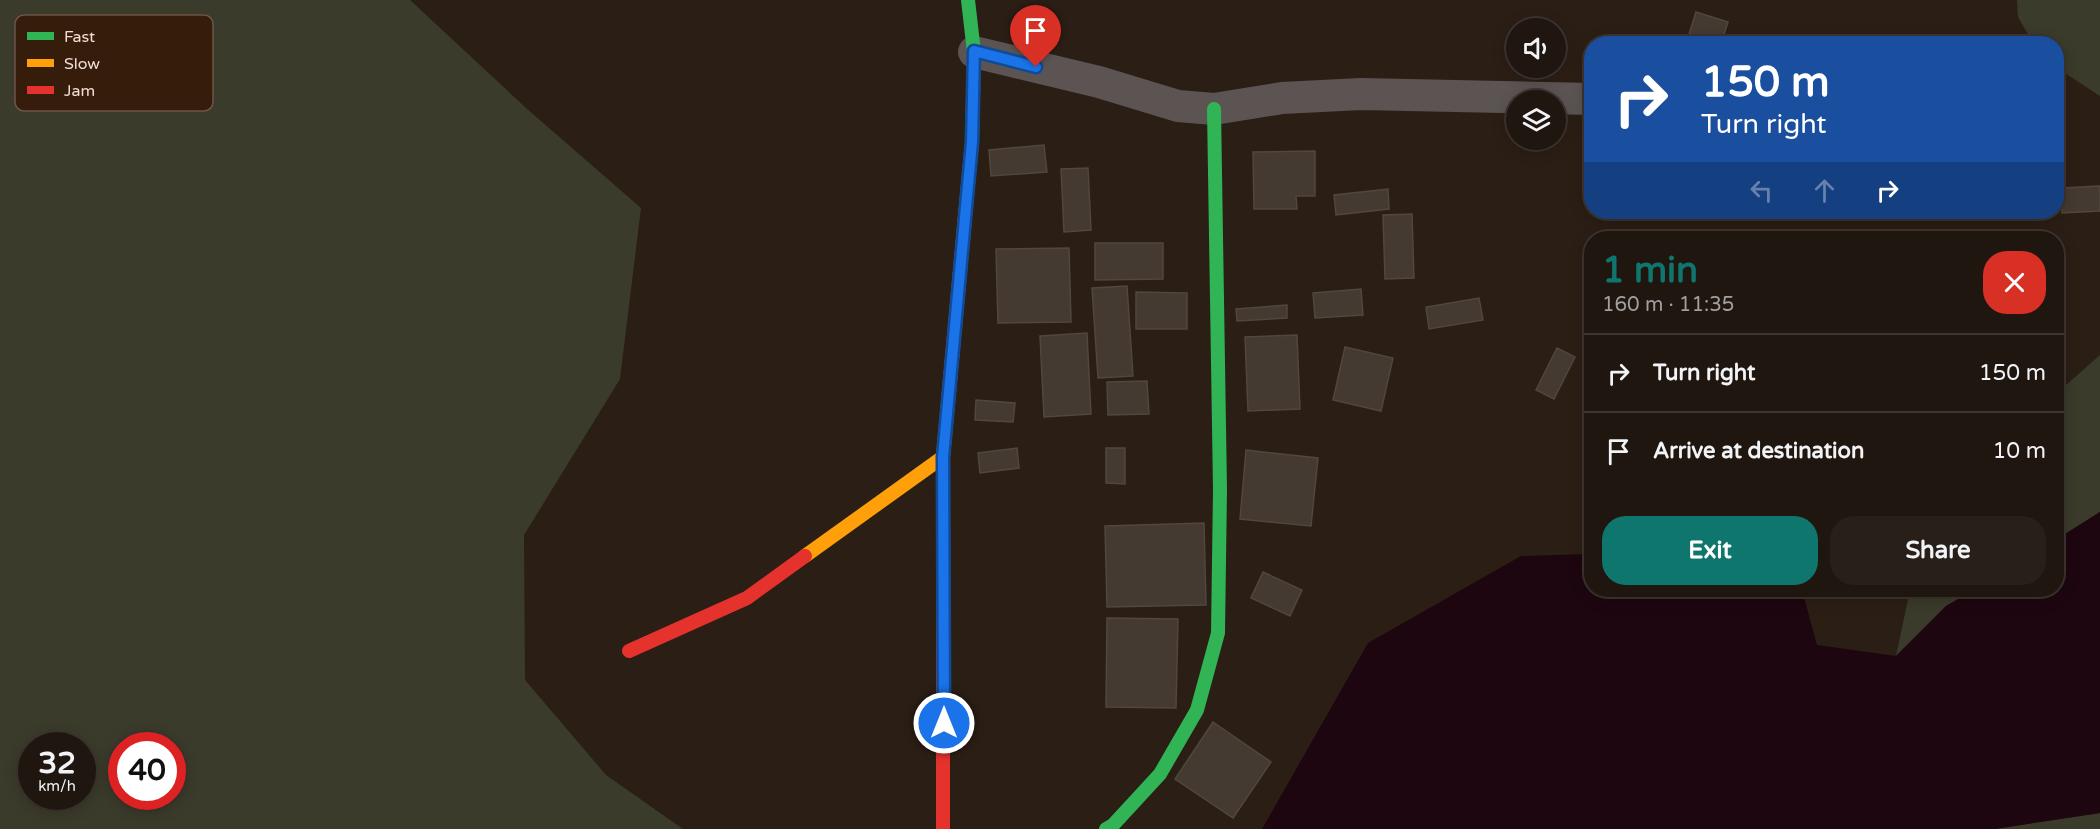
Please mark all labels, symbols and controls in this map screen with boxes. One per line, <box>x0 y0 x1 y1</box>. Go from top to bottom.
pin <box>1010 5 1061 67</box>
icon: arrive <box>1019 14 1052 47</box>
legend <box>15 15 213 111</box>
map controls <box>1506 18 1566 150</box>
button: sound <box>1506 18 1566 78</box>
text: Fast <box>64 27 95 47</box>
text: Slow <box>64 54 100 74</box>
text: 150 m <box>1701 57 1830 108</box>
icon: right <box>1602 60 1680 138</box>
text: Jam <box>64 81 95 101</box>
button: layers <box>1506 90 1566 150</box>
text: Turn right <box>1701 108 1827 141</box>
icon: left <box>1745 174 1778 207</box>
icon: ahead <box>1808 174 1841 207</box>
icon: right <box>1871 174 1904 207</box>
text: 1 min <box>1602 249 1698 292</box>
button: close <box>1983 251 2046 314</box>
text: 160 m · 11:35 <box>1602 293 1734 317</box>
icon: right <box>1602 357 1635 390</box>
text: Turn right <box>1653 360 1755 386</box>
text: 150 m <box>1979 360 2046 386</box>
icon: arrive <box>1602 435 1635 468</box>
text: Arrive at destination <box>1653 438 1864 464</box>
text: 10 m <box>1992 438 2046 464</box>
button: Exit <box>1602 516 1818 585</box>
button: Share <box>1830 516 2046 585</box>
position arrow <box>912 691 976 755</box>
speed limit sign: 40 <box>108 732 186 810</box>
text: 32 <box>38 745 76 782</box>
text: km/h <box>38 777 76 795</box>

